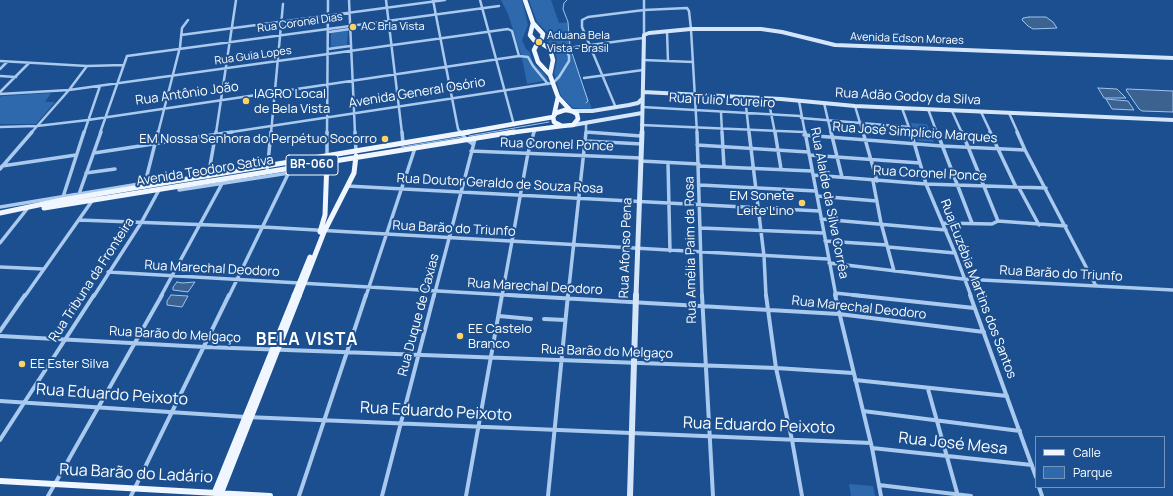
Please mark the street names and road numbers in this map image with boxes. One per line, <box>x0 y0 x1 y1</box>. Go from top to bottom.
street label: Rua Coronel Dias <box>256 10 344 36</box>
street label: Avenida Edson Moraes <box>850 30 964 48</box>
street label: Rua Guia Lopes <box>214 44 292 68</box>
street label: Avenida General Osório <box>348 74 486 112</box>
street label: Rua Antônio João <box>134 79 240 109</box>
street label: Rua Adão Godoy da Silva <box>835 85 981 109</box>
street label: Rua Túlio Loureiro <box>668 90 776 112</box>
street label: Rua José Simplício Marques <box>832 119 998 147</box>
street label: Rua Alaíde da Silva Corrêa <box>807 126 851 280</box>
street label: Rua Coronel Ponce <box>500 135 614 155</box>
street label: Avenida Teodoro Sativa <box>135 152 275 190</box>
road number: BR-060 <box>286 155 338 175</box>
street label: Rua Coronel Ponce <box>873 163 987 185</box>
street label: Rua Doutor Geraldo de Souza Rosa <box>396 171 604 197</box>
street label: Rua Amélia Paim da Rosa <box>682 176 700 324</box>
street label: Rua Afonso Pena <box>616 197 636 299</box>
street label: Rua Euzébia Martins dos Santos <box>937 197 1019 381</box>
street label: Rua Tribuna da Fronteira <box>46 215 138 345</box>
street label: Rua Barão do Triunfo <box>392 218 516 240</box>
street label: Rua Duque de Caxias <box>395 252 443 378</box>
street label: Rua Marechal Deodoro <box>144 258 280 280</box>
street label: Rua Barão do Triunfo <box>999 263 1123 285</box>
street label: Rua Marechal Deodoro <box>467 276 603 298</box>
street label: Rua Marechal Deodoro <box>791 293 927 323</box>
street label: Rua Barão do Melgaço <box>109 324 241 346</box>
street label: Rua Barão do Melgaço <box>541 342 673 362</box>
street label: Rua Eduardo Peixoto <box>35 380 189 410</box>
street label: Rua Eduardo Peixoto <box>359 398 513 426</box>
street label: Rua Eduardo Peixoto <box>683 414 835 438</box>
street label: Rua José Mesa <box>898 429 1008 459</box>
street label: Rua Barão do Ladário <box>59 460 213 488</box>

